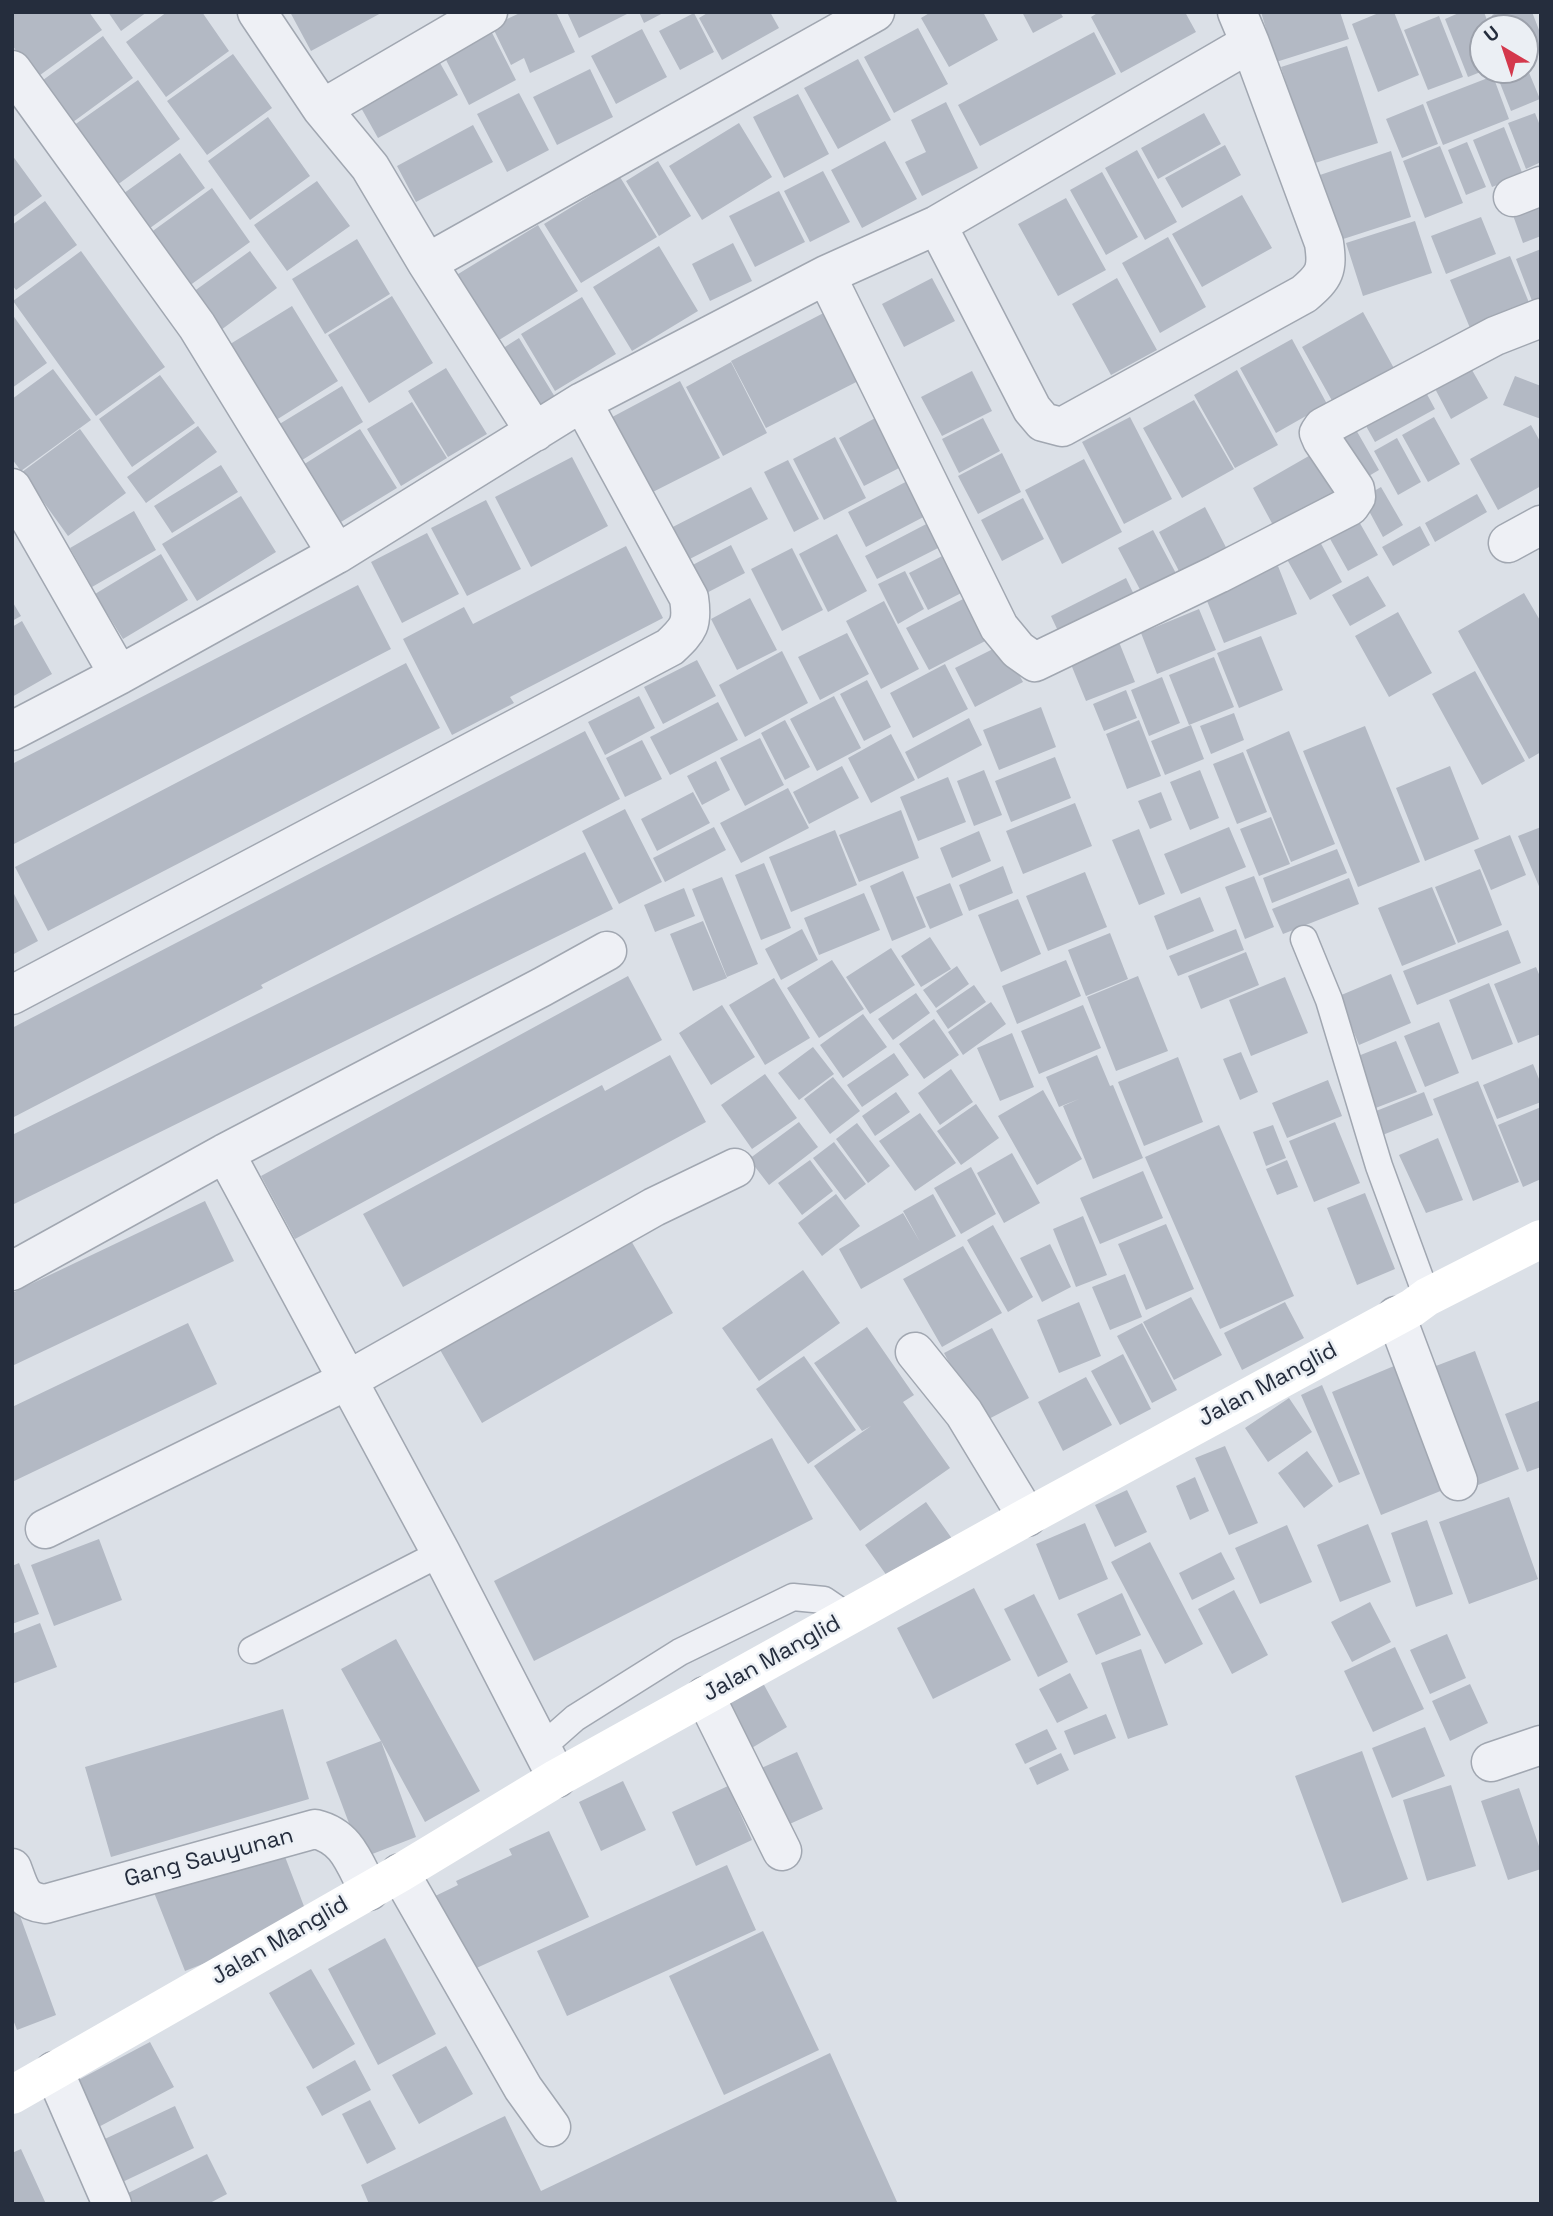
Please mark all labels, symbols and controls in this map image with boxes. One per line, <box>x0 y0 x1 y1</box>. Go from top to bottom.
north arrow <box>1469 14 1539 84</box>
text: U <box>1479 20 1505 48</box>
street label: Jalan Manglid <box>1194 1337 1342 1433</box>
street label: Jalan Manglid <box>698 1610 846 1708</box>
street label: Gang Sauyunan <box>121 1822 297 1894</box>
street label: Jalan Manglid <box>207 1891 353 1991</box>

